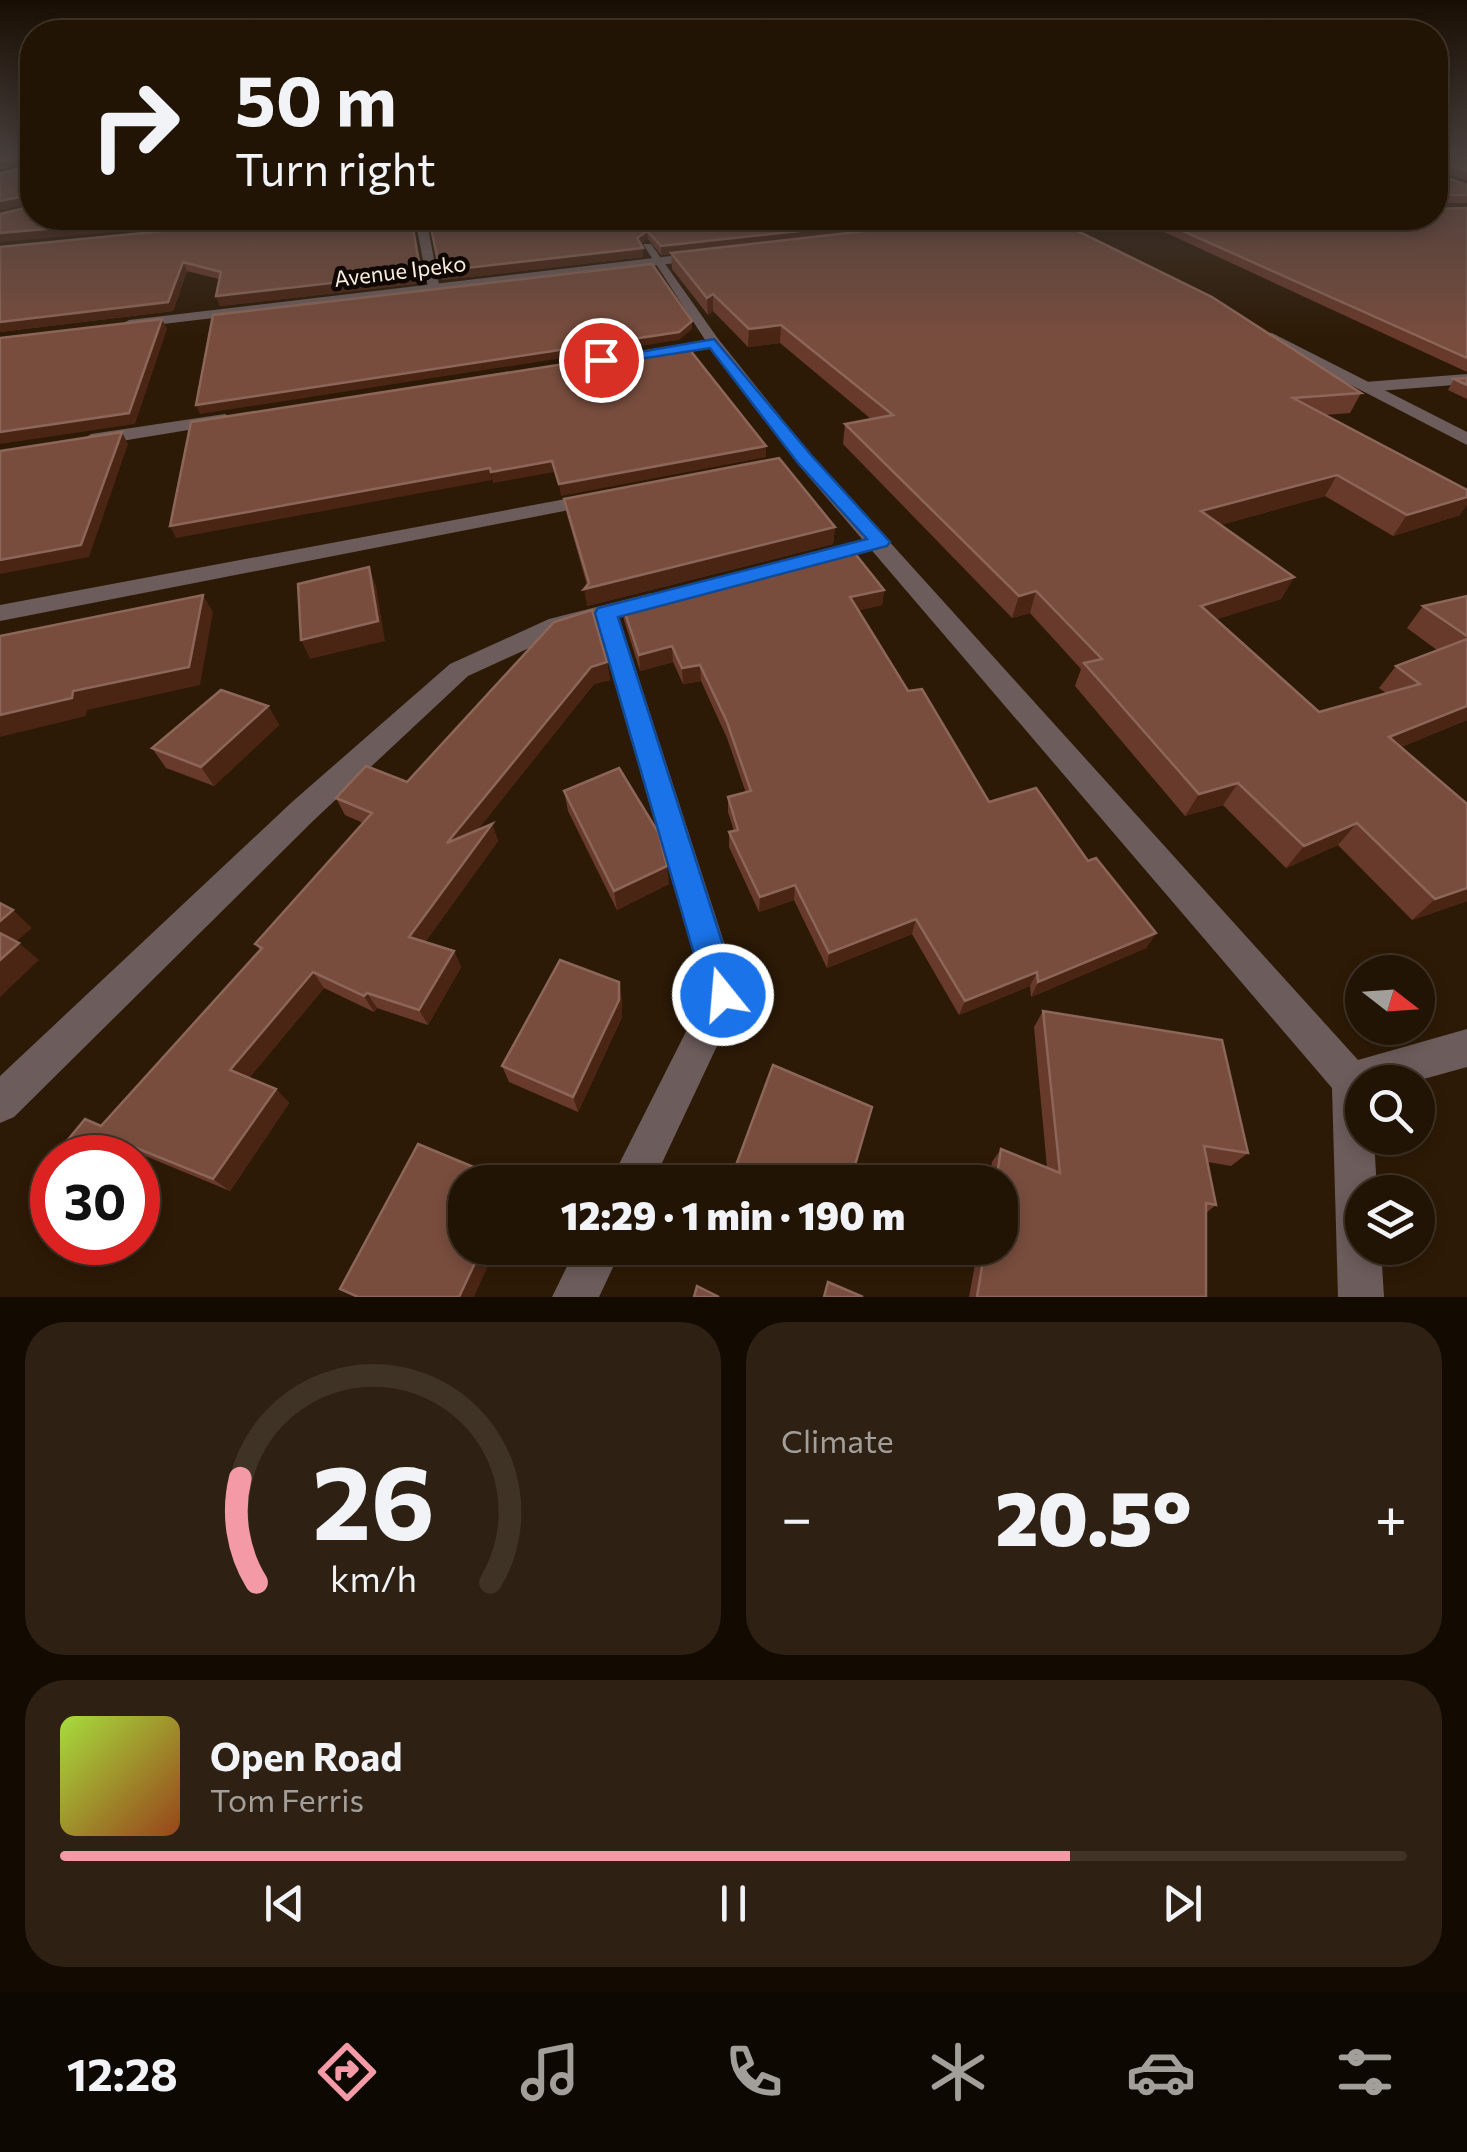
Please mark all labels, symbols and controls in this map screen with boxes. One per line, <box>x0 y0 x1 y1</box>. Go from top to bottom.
text: 50 m <box>235 55 397 140</box>
icon: right <box>70 60 200 190</box>
text: Turn right <box>235 140 436 195</box>
street label: Avenue Ipeko <box>332 249 468 292</box>
pin <box>559 318 644 403</box>
icon: arrive <box>574 333 629 388</box>
position arrow <box>671 943 775 1047</box>
north arrow <box>1345 955 1435 1045</box>
map controls <box>1345 955 1435 1265</box>
button: search <box>1345 1065 1435 1155</box>
speed limit sign: 30 <box>30 1135 160 1265</box>
button: layers <box>1345 1175 1435 1265</box>
text: 12:29 · 1 min · 190 m <box>561 1191 905 1238</box>
text: Climate <box>781 1420 894 1460</box>
text: 26 <box>312 1434 434 1561</box>
text: 20.5° <box>995 1470 1192 1561</box>
text: − <box>781 1482 812 1549</box>
text: + <box>1375 1482 1407 1549</box>
text: km/h <box>330 1556 416 1599</box>
text: Open Road <box>210 1732 403 1779</box>
text: Tom Ferris <box>210 1779 364 1819</box>
icon: previous <box>257 1876 312 1931</box>
icon: pause <box>706 1876 761 1931</box>
icon: next <box>1155 1876 1210 1931</box>
icon: directions <box>312 2037 382 2107</box>
icon: music <box>515 2037 585 2107</box>
icon: phone <box>719 2037 789 2107</box>
icon: climate <box>923 2037 993 2107</box>
icon: car <box>1126 2037 1196 2107</box>
icon: filters <box>1330 2037 1400 2107</box>
text: 12:28 <box>67 2045 178 2100</box>

